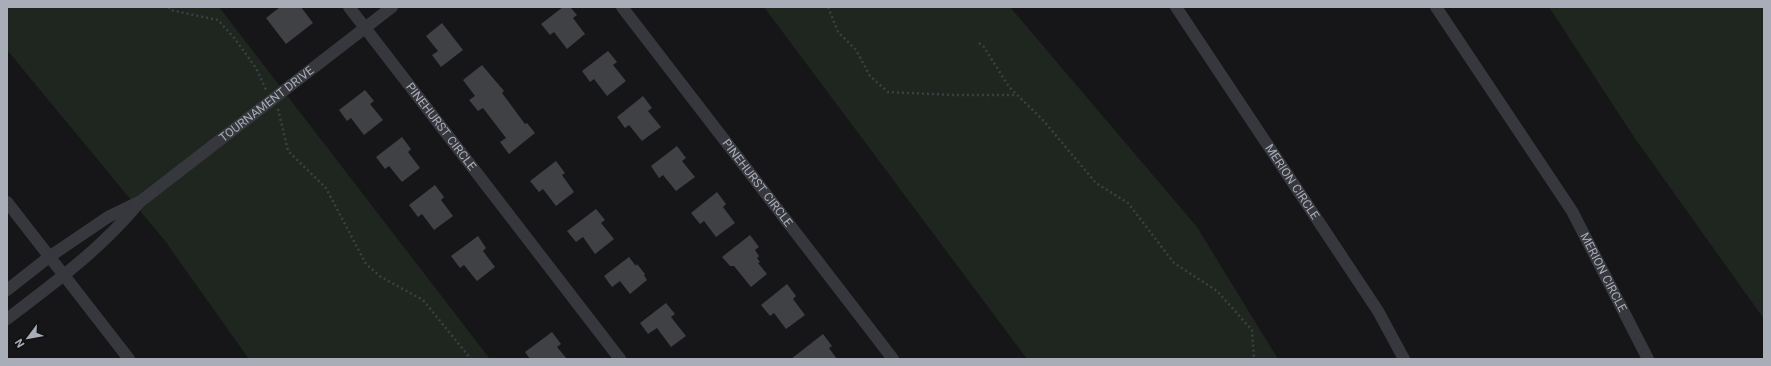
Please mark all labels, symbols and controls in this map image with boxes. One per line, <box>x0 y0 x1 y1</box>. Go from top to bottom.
street label: TOURNAMENT DRIVE <box>217 63 317 145</box>
street label: PINEHURST CIRCLE <box>403 80 479 173</box>
street label: PINEHURST CIRCLE <box>719 136 796 230</box>
street label: MERION CIRCLE <box>1262 142 1322 222</box>
street label: MERION CIRCLE <box>1577 230 1630 314</box>
north arrow <box>8 318 48 358</box>
text: N <box>12 336 28 350</box>

